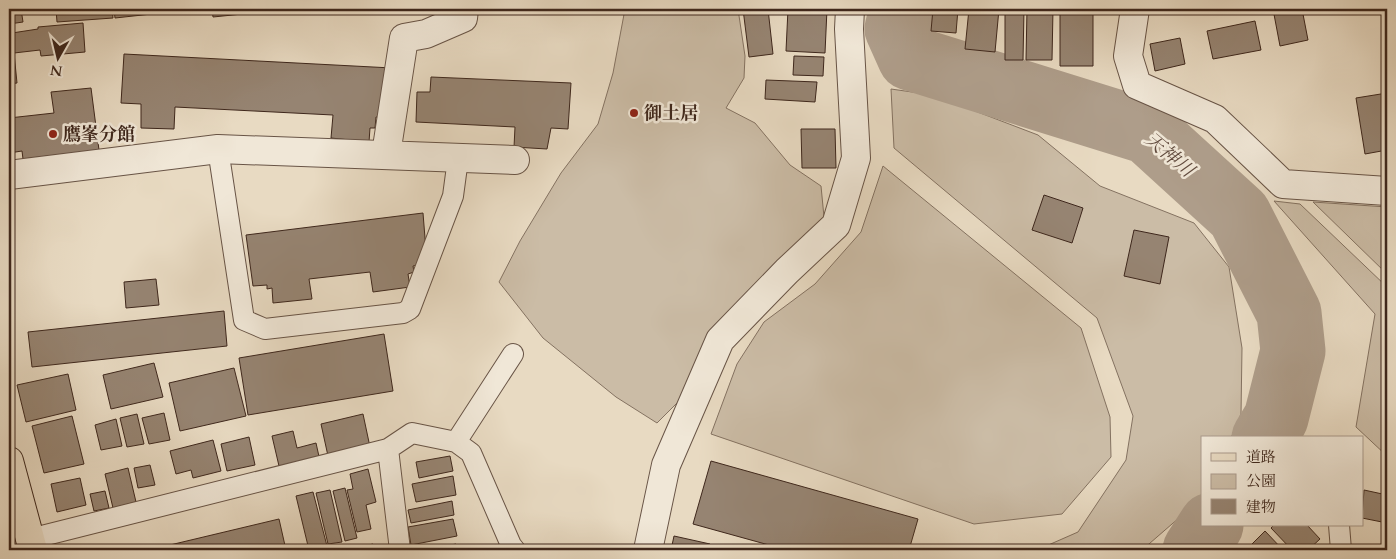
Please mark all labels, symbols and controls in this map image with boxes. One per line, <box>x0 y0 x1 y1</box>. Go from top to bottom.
north arrow <box>32 32 82 82</box>
text: N <box>49 60 64 81</box>
place label: 御土居 <box>644 101 698 126</box>
marker: 御土居 <box>628 107 640 119</box>
place label: 鷹峯分館 <box>63 122 135 147</box>
water label: 天神川 <box>1139 126 1201 184</box>
marker: 鷹峯分館 <box>47 128 59 140</box>
legend <box>1201 436 1364 526</box>
text: 道路 <box>1246 447 1276 467</box>
text: 公園 <box>1246 471 1276 491</box>
text: 建物 <box>1246 497 1276 517</box>

